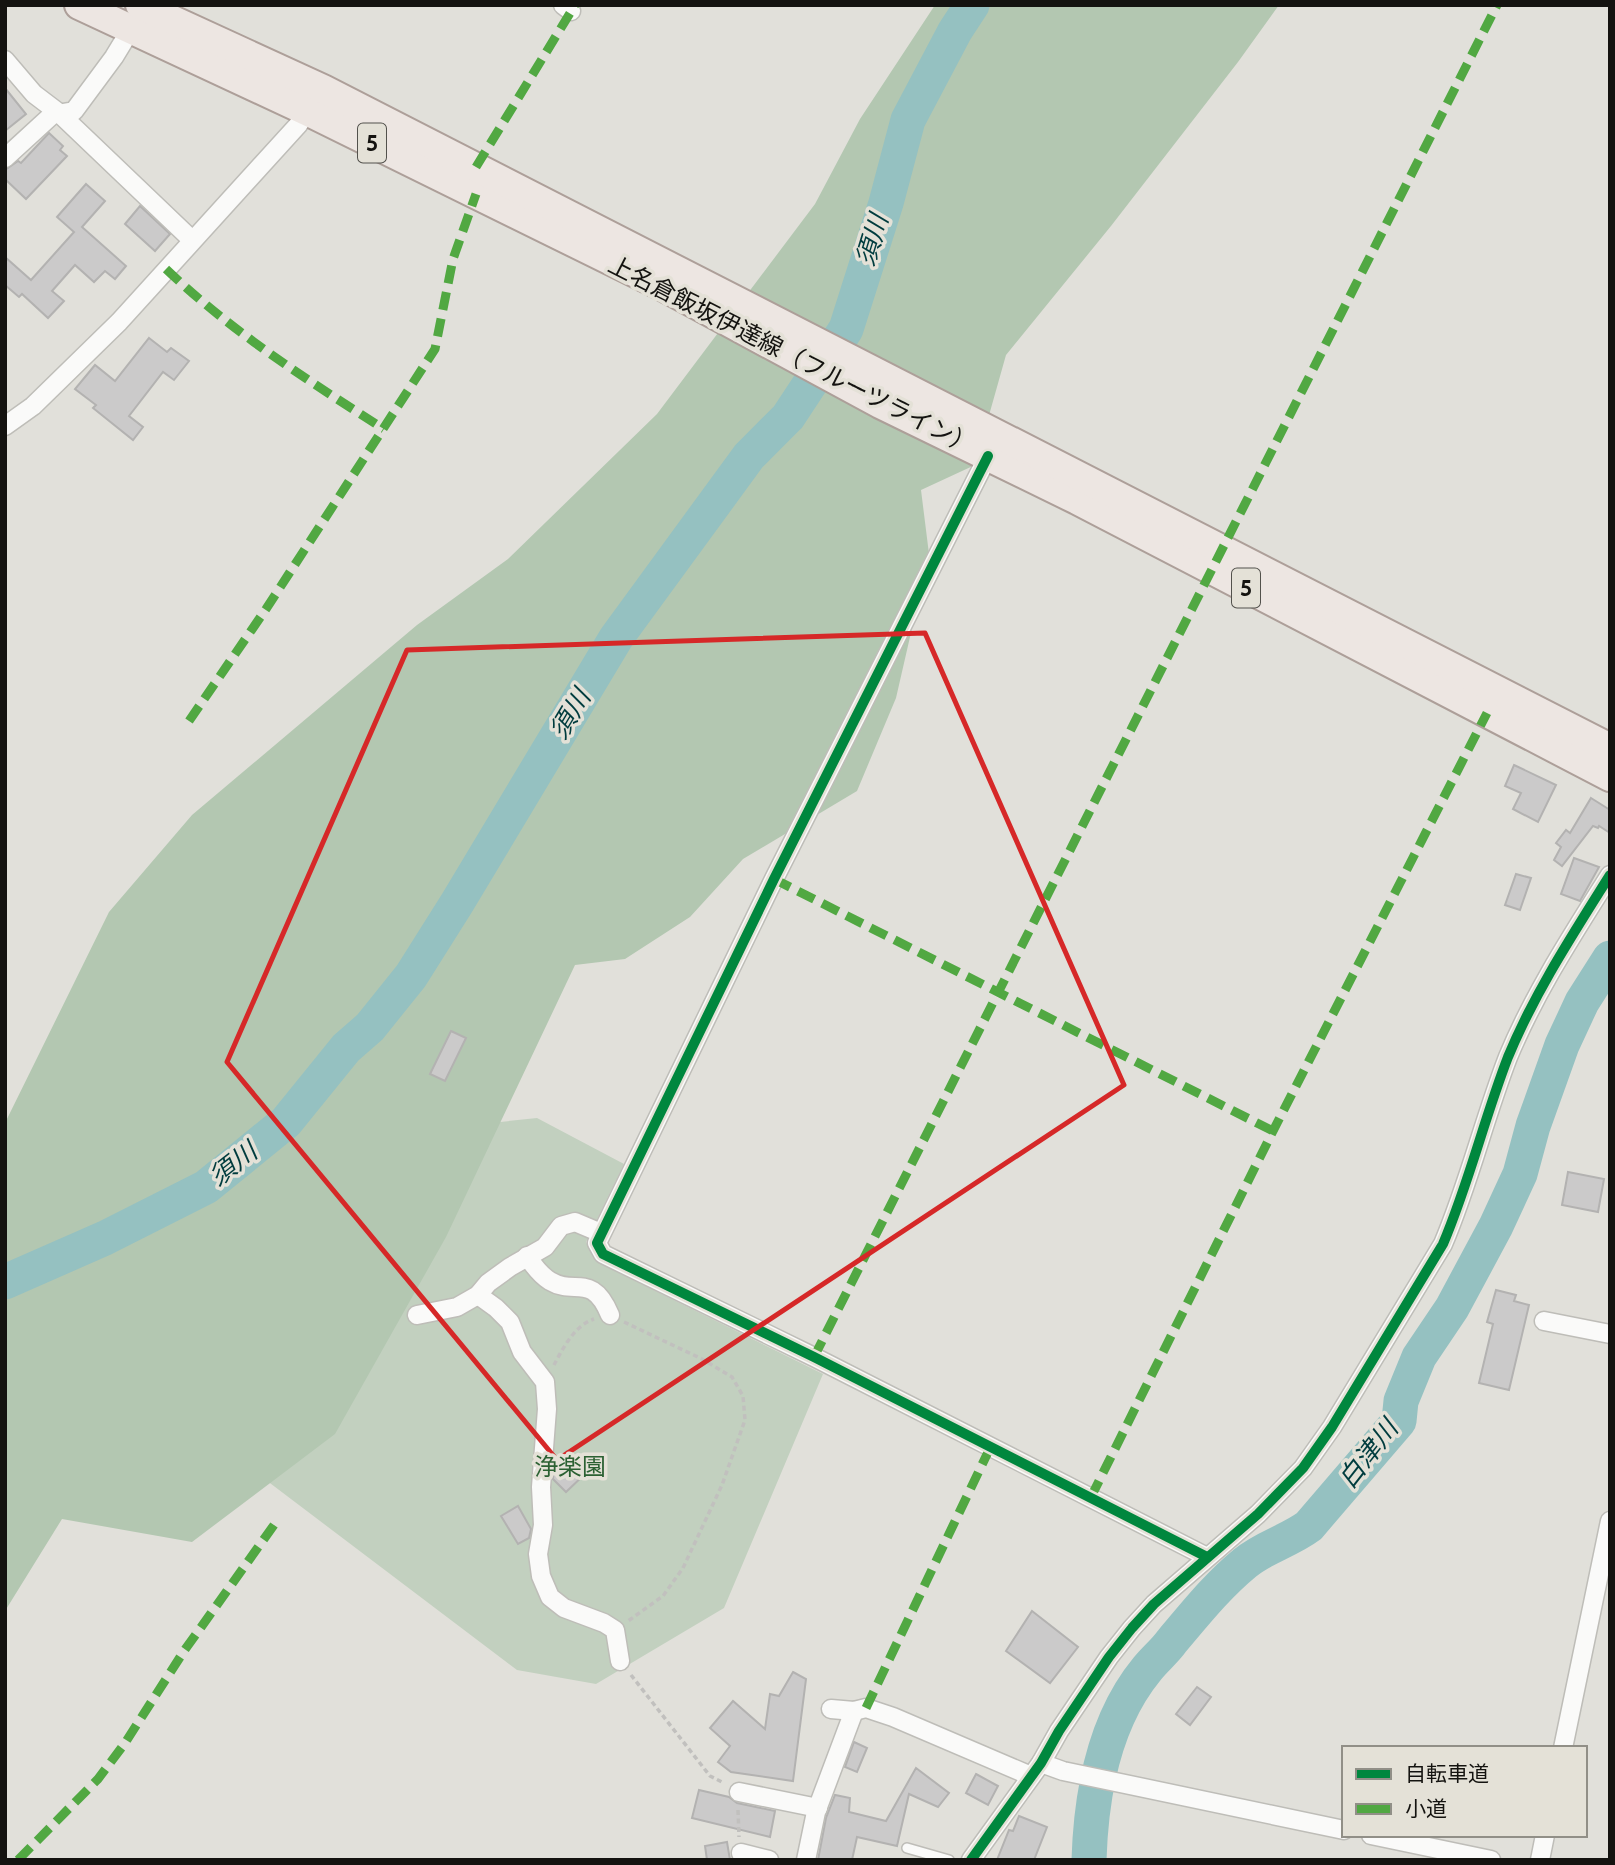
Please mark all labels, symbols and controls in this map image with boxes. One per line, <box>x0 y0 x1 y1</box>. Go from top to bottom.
road number: 5 <box>358 124 386 162</box>
water label: 須川 <box>849 208 896 270</box>
street label: 上名倉飯坂伊達線（フルーツライン） <box>604 250 980 460</box>
road number: 5 <box>1232 568 1260 608</box>
water label: 須川 <box>543 681 599 745</box>
water label: 須川 <box>203 1134 266 1193</box>
water label: 白津川 <box>1331 1411 1406 1495</box>
park label: 浄楽園 <box>534 1452 606 1481</box>
legend <box>1342 1746 1587 1837</box>
text: 自転車道 <box>1405 1761 1489 1786</box>
text: 小道 <box>1405 1796 1447 1821</box>

